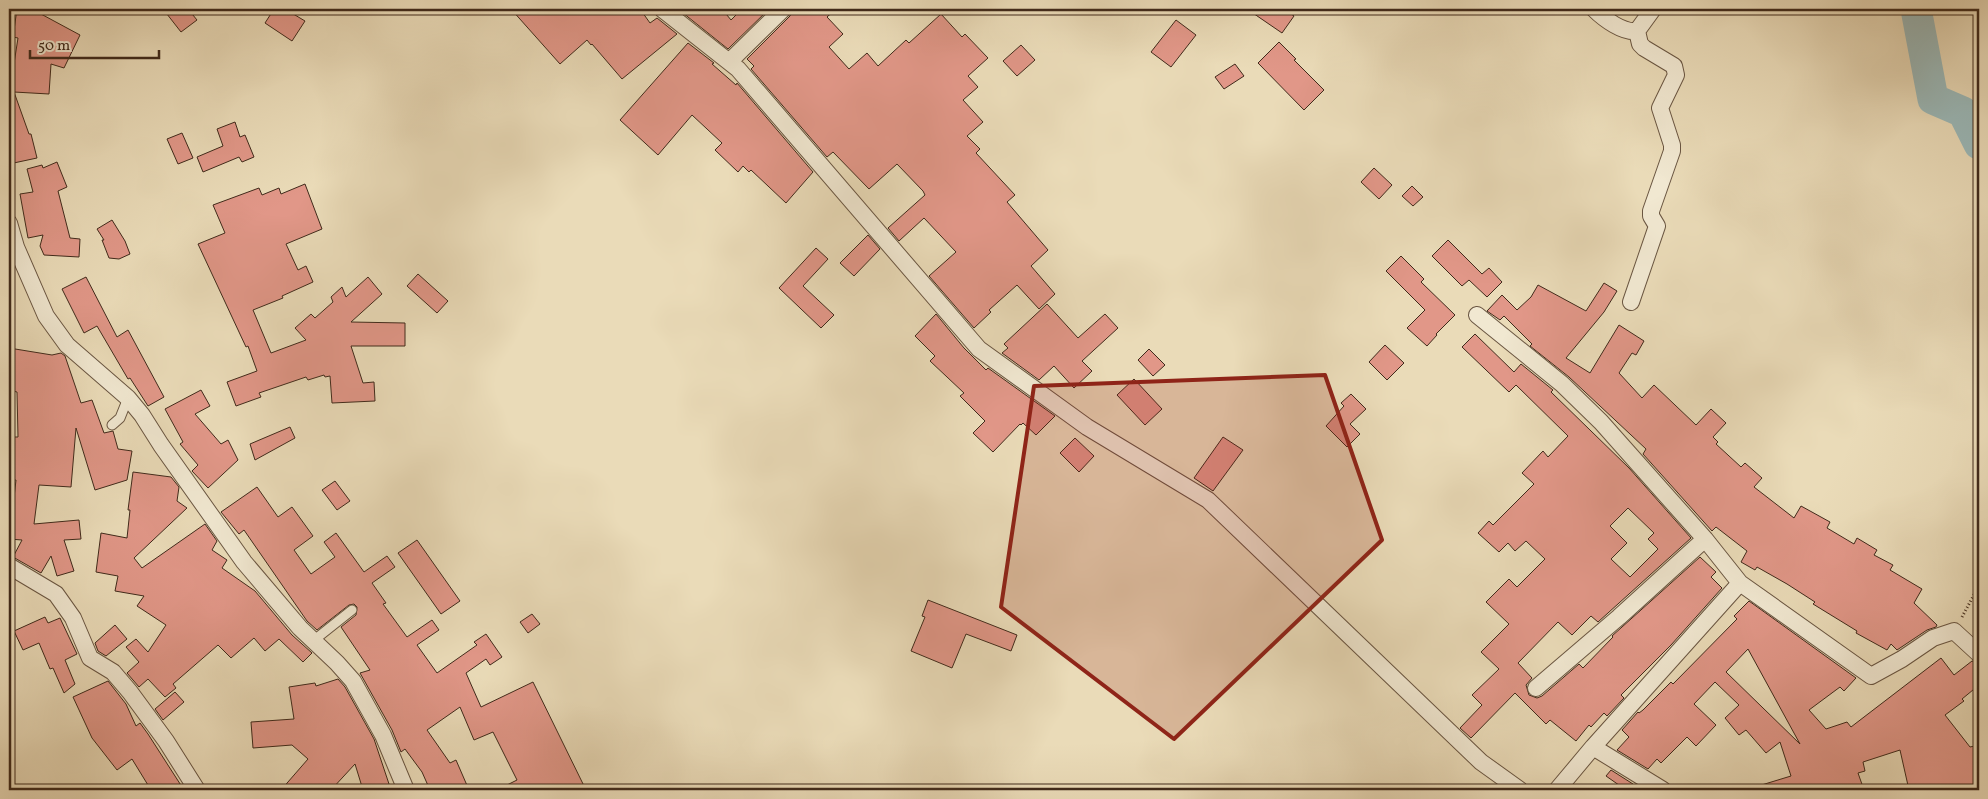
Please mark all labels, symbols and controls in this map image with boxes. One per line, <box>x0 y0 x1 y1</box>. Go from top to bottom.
scale bar <box>30 28 159 60</box>
text: 50 m <box>38 36 70 57</box>

